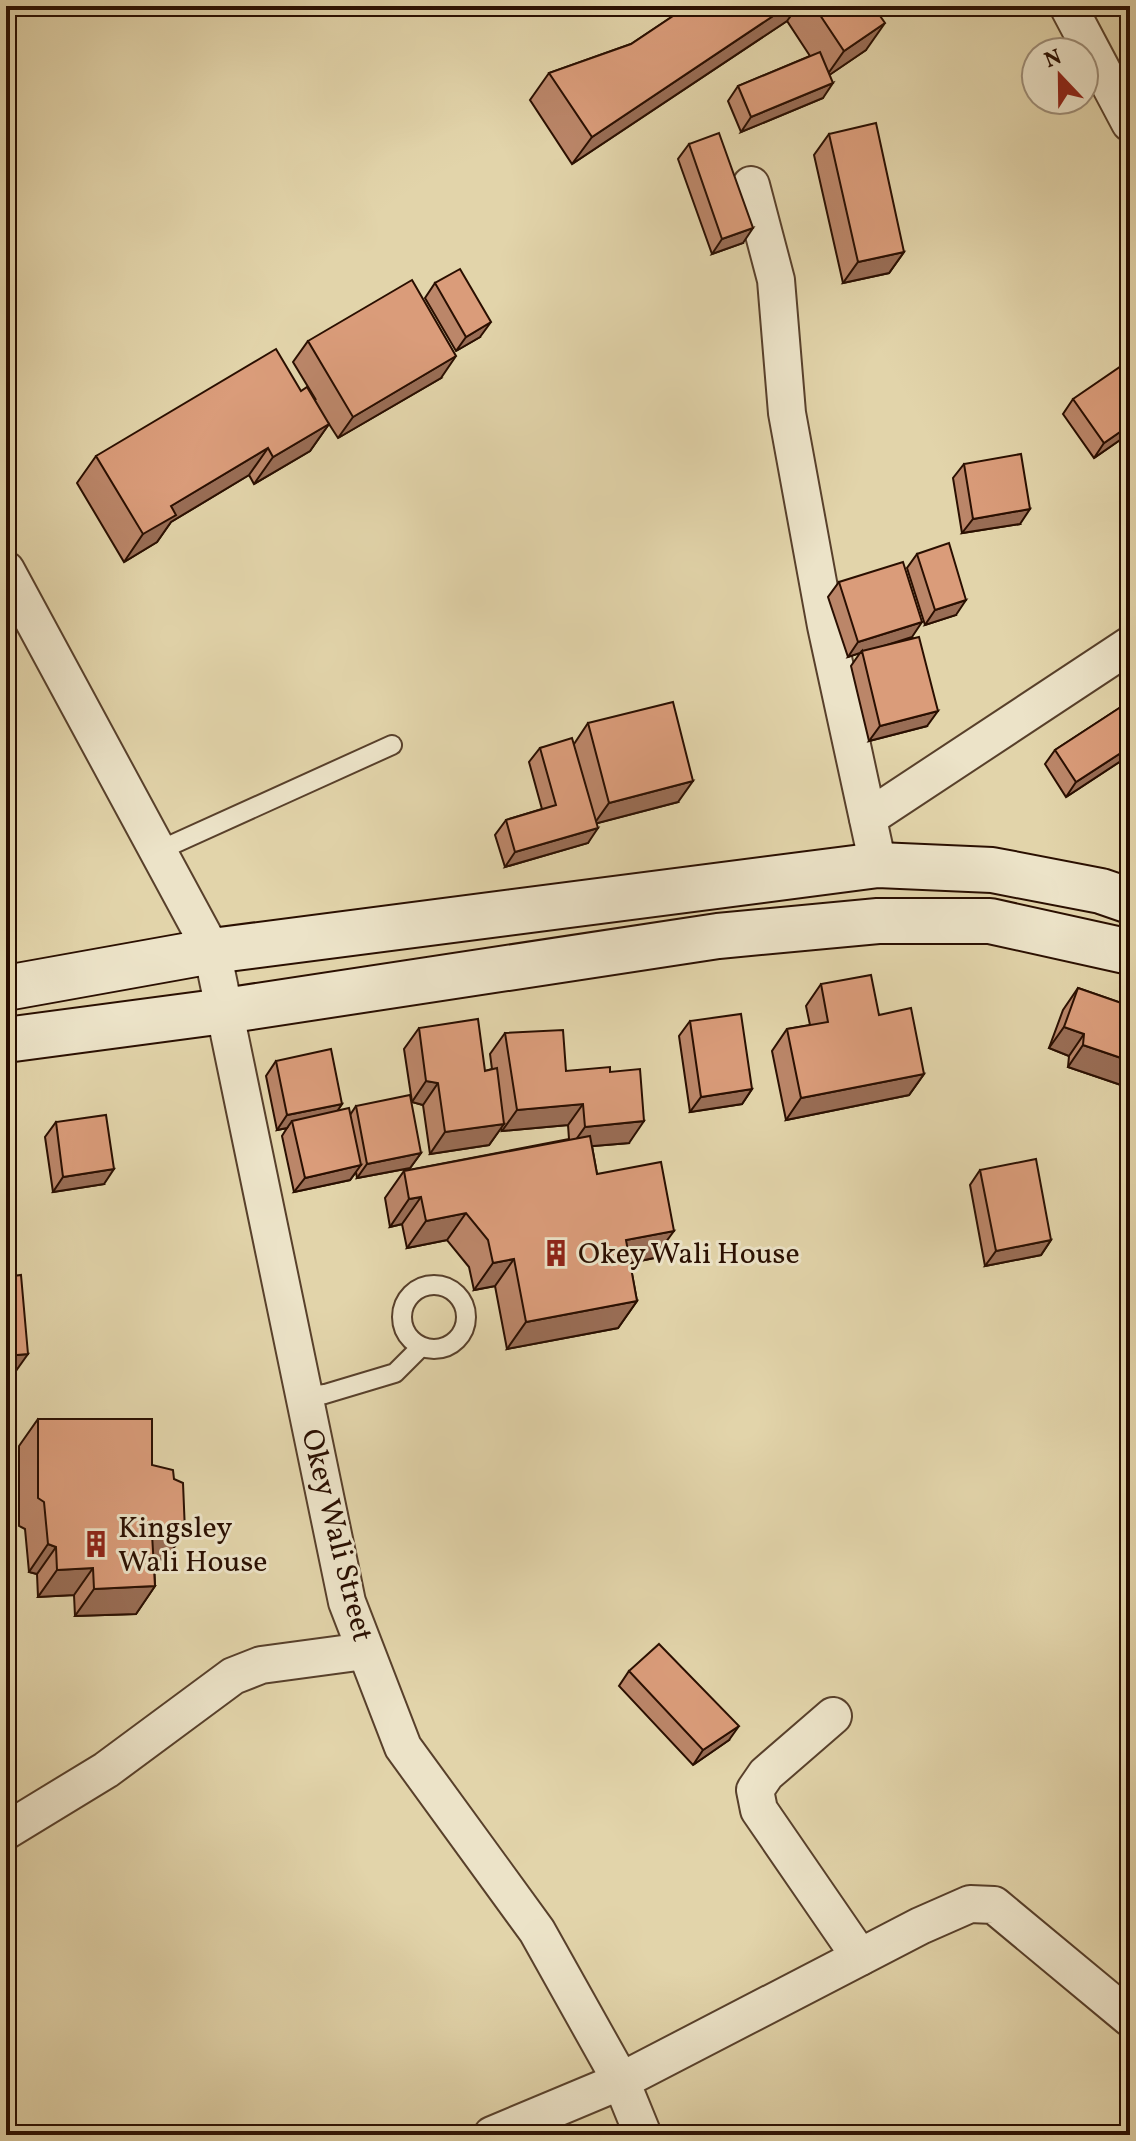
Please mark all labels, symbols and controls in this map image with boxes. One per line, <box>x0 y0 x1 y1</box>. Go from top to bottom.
north arrow <box>1020 36 1100 116</box>
text: N <box>1040 42 1067 77</box>
place label: Okey Wali House <box>578 1234 800 1276</box>
building icon: Okey Wali House <box>541 1238 571 1268</box>
street label: Okey Wali Street <box>289 1425 383 1646</box>
place label: Kingsley Wali House <box>118 1508 267 1584</box>
building icon: Kingsley Wali House <box>81 1529 111 1559</box>

